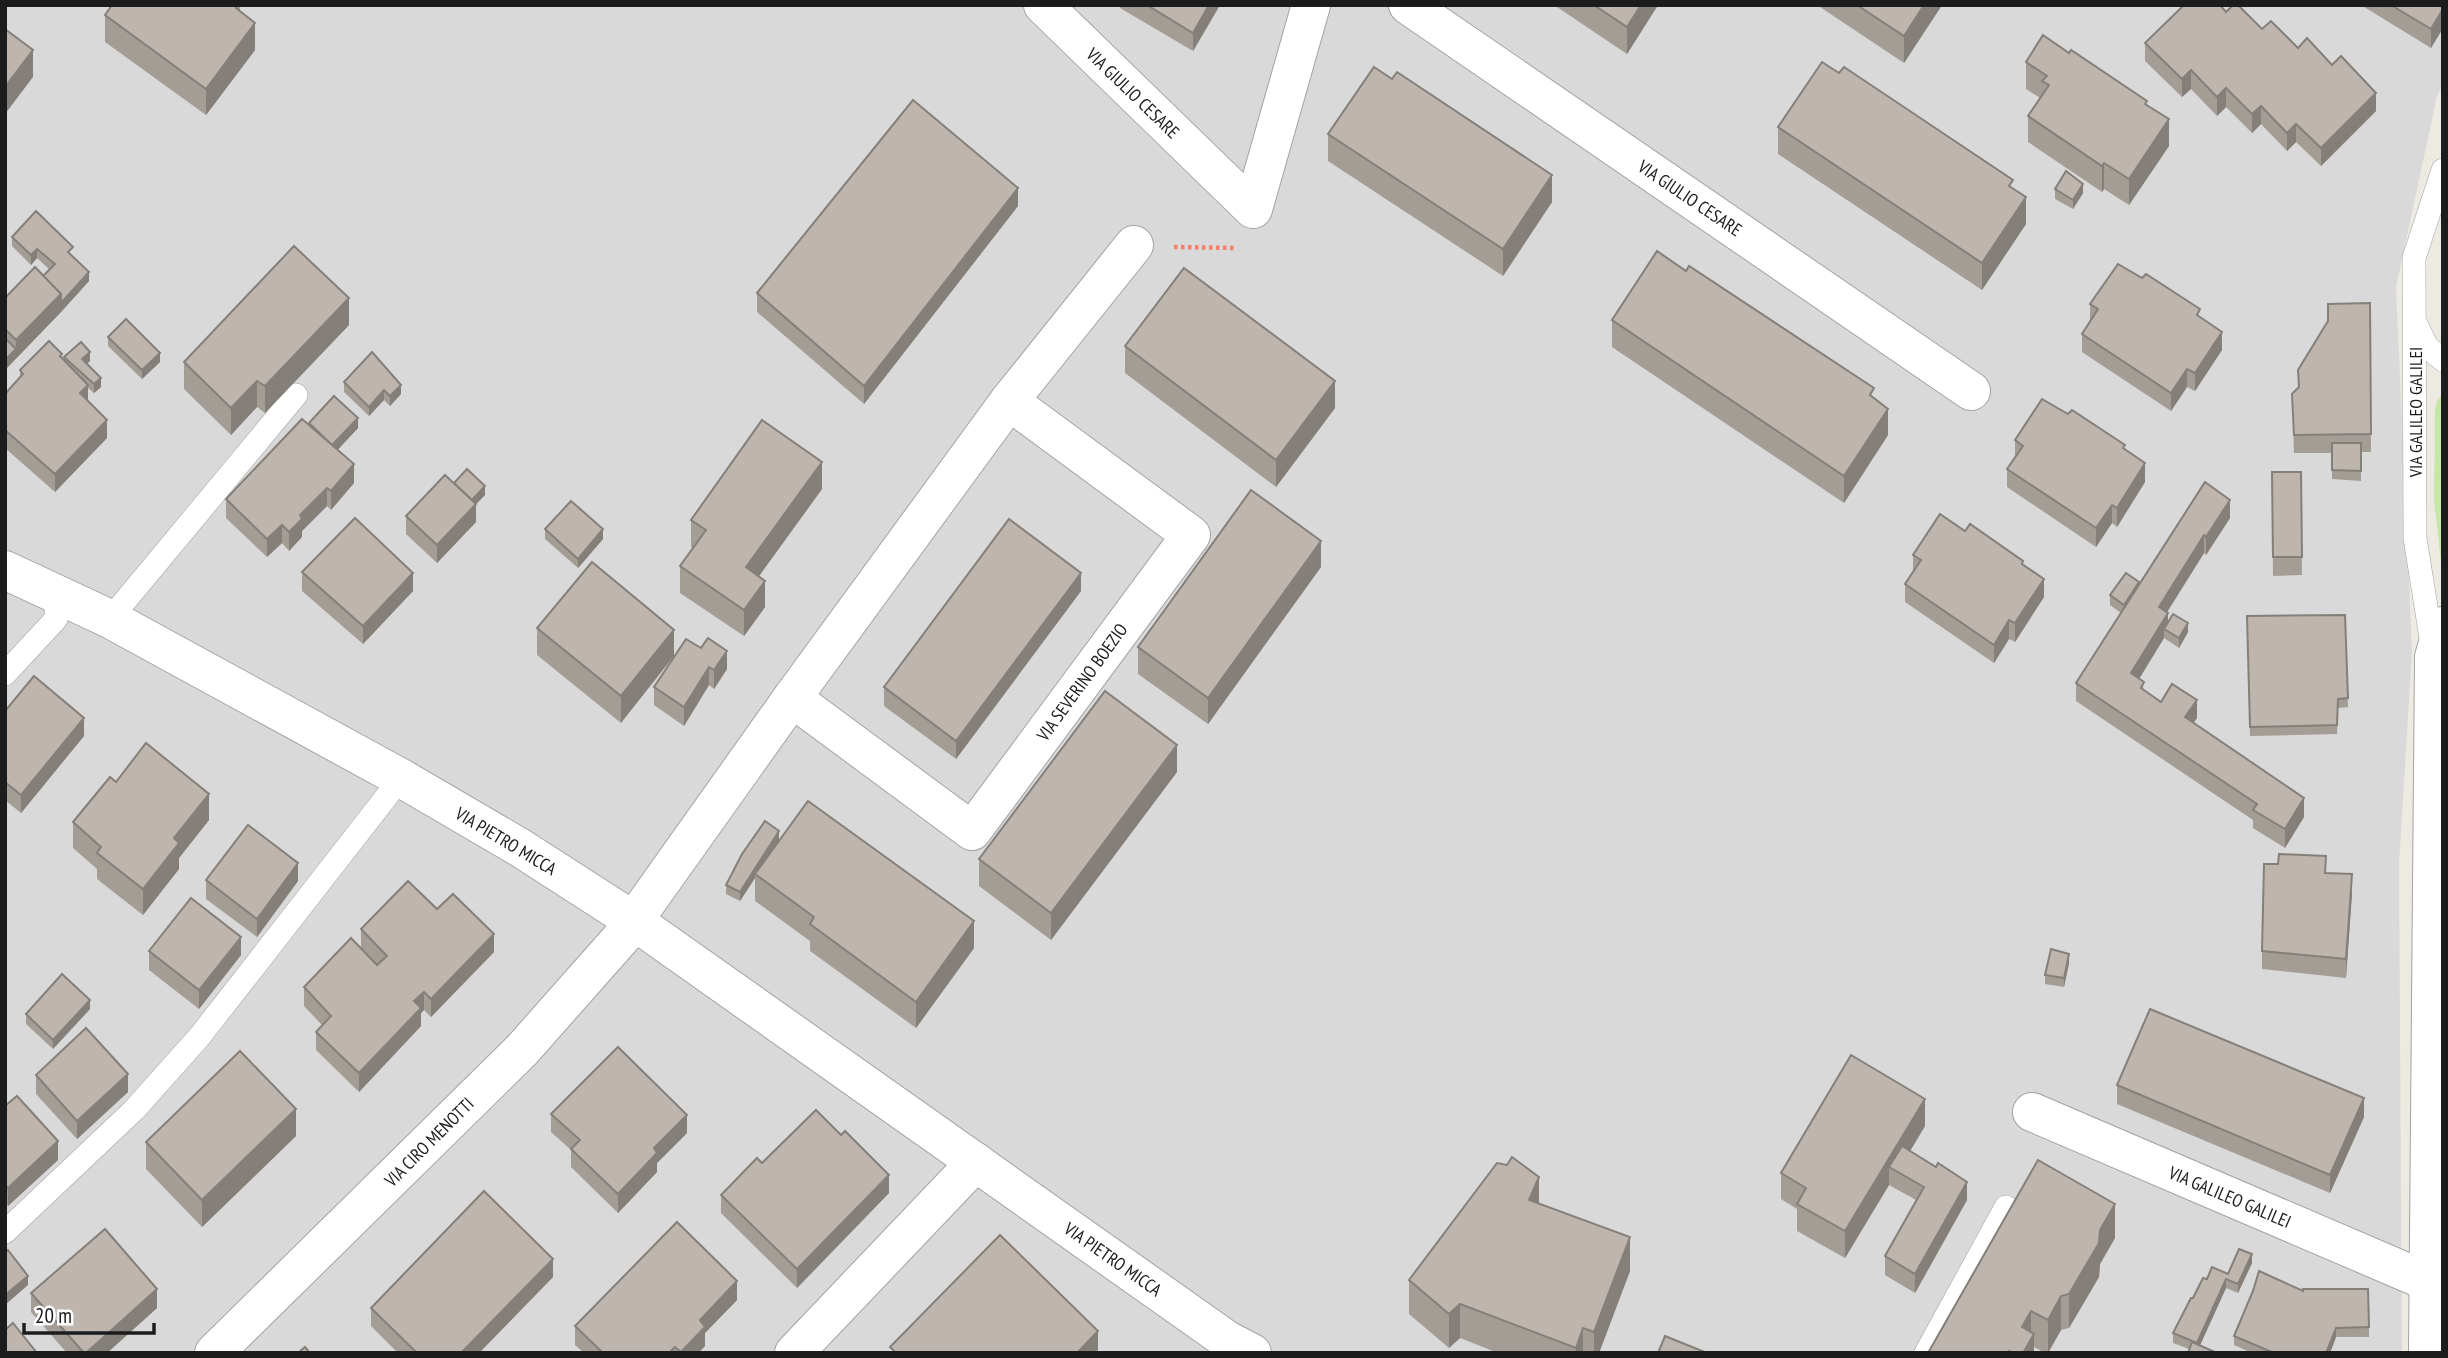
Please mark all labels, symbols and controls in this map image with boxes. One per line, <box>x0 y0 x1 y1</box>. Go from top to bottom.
street label: VIA GIULIO CESARE <box>1081 42 1184 143</box>
street label: VIA GIULIO CESARE <box>1633 154 1746 241</box>
street label: VIA GALILEO GALILEI <box>2404 347 2427 478</box>
street label: VIA SEVERINO BOEZIO <box>1031 619 1133 746</box>
street label: VIA PIETRO MICCA <box>450 801 561 880</box>
street label: VIA CIRO MENOTTI <box>379 1092 479 1192</box>
street label: VIA GALILEO GALILEI <box>2164 1161 2295 1233</box>
street label: VIA PIETRO MICCA <box>1059 1216 1167 1301</box>
scale bar <box>24 1292 154 1336</box>
text: 20 m <box>35 1302 72 1329</box>

